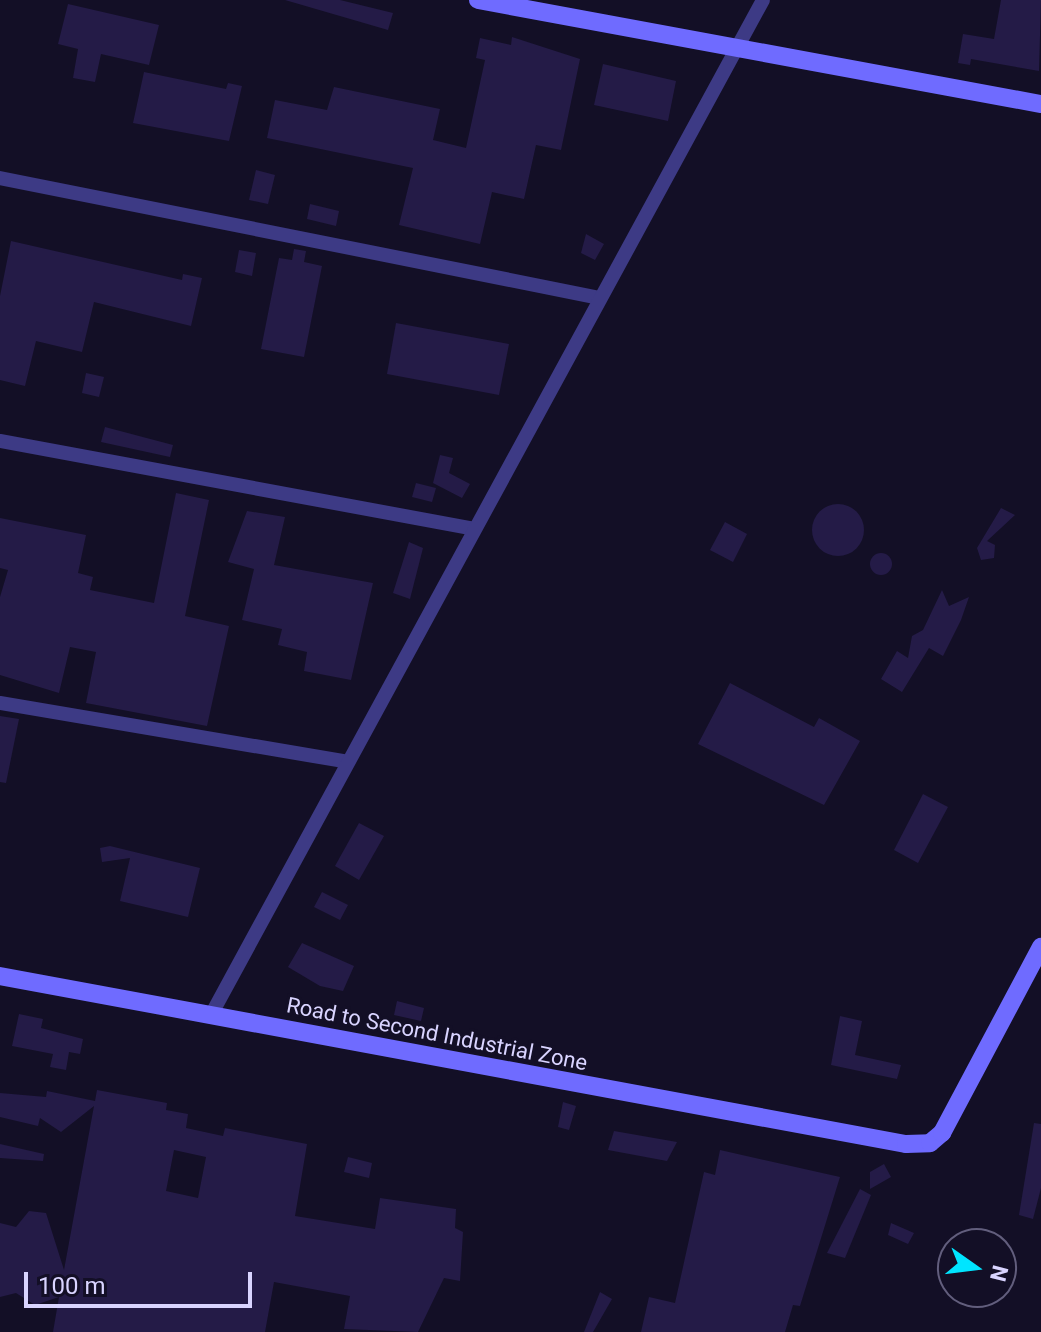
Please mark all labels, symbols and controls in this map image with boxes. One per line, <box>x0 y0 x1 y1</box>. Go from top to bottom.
street label: Road to Second Industrial Zone <box>284 992 590 1076</box>
north arrow <box>937 1228 1017 1308</box>
scale bar <box>28 1256 256 1306</box>
text: N <box>985 1263 1013 1284</box>
text: 100 m <box>38 1272 105 1300</box>

